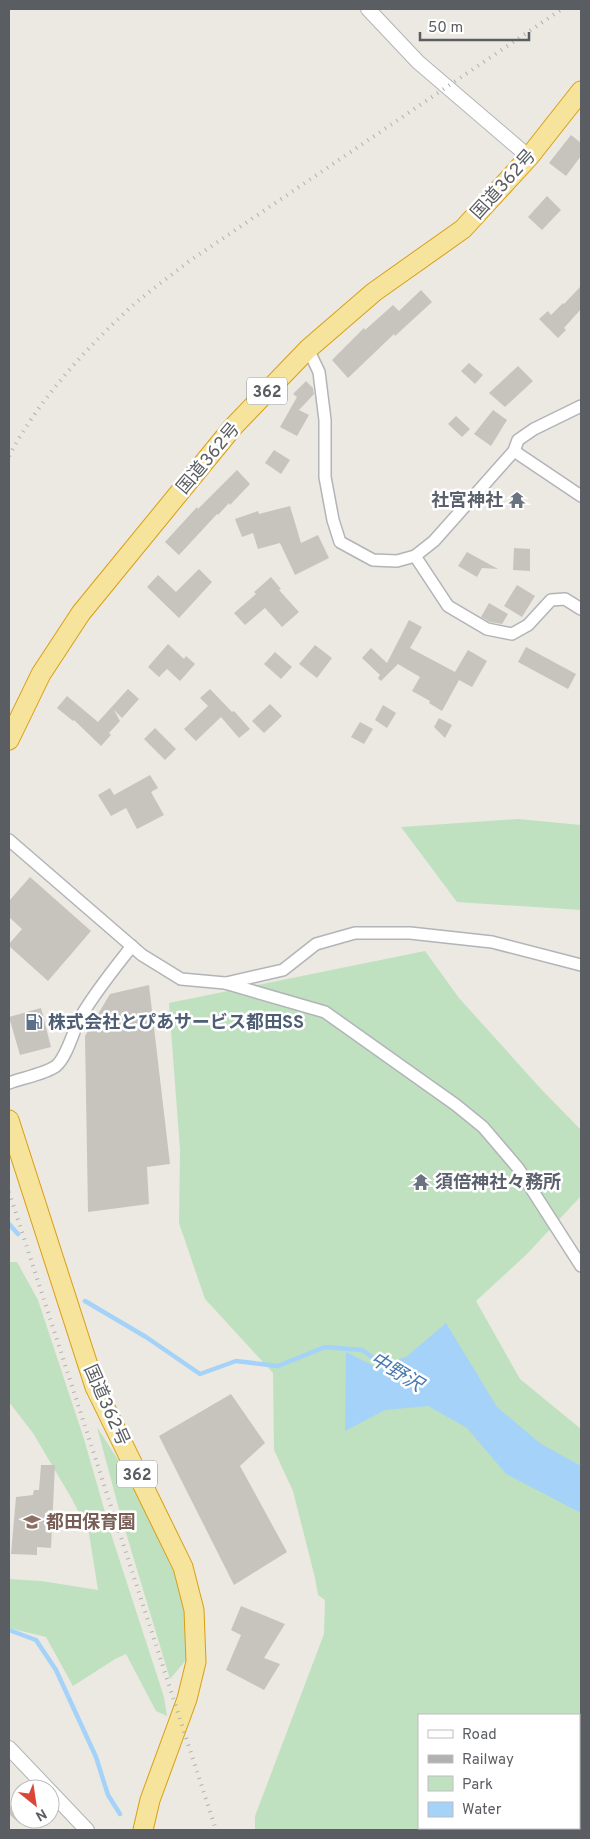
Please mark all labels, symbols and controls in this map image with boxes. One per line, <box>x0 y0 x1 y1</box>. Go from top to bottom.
scale bar <box>420 10 529 42</box>
text: 50 m <box>428 19 463 38</box>
street label: 国道362号 <box>467 145 542 225</box>
road number: 362 <box>247 378 287 404</box>
street label: 国道362号 <box>173 418 246 500</box>
place label: 社宮神社 <box>431 490 503 513</box>
temple icon: 社宮神社 <box>507 490 527 510</box>
fuel station icon: 株式会社とぴあサービス都田SS <box>24 1012 44 1032</box>
place label: 株式会社とぴあサービス都田SS <box>48 1012 304 1035</box>
temple icon: 須倍神社々務所 <box>411 1172 431 1192</box>
place label: 須倍神社々務所 <box>435 1172 561 1195</box>
water label: 中野沢 <box>365 1348 429 1399</box>
street label: 国道362号 <box>78 1361 134 1450</box>
road number: 362 <box>117 1460 157 1488</box>
school or university icon: 都田保育園 <box>22 1512 42 1532</box>
place label: 都田保育園 <box>46 1512 136 1535</box>
legend <box>418 1714 580 1829</box>
text: Road <box>462 1726 497 1745</box>
text: Railway <box>462 1751 514 1770</box>
text: Park <box>462 1776 493 1795</box>
north arrow <box>10 1779 60 1829</box>
text: Water <box>462 1801 502 1820</box>
text: N <box>32 1804 49 1824</box>

